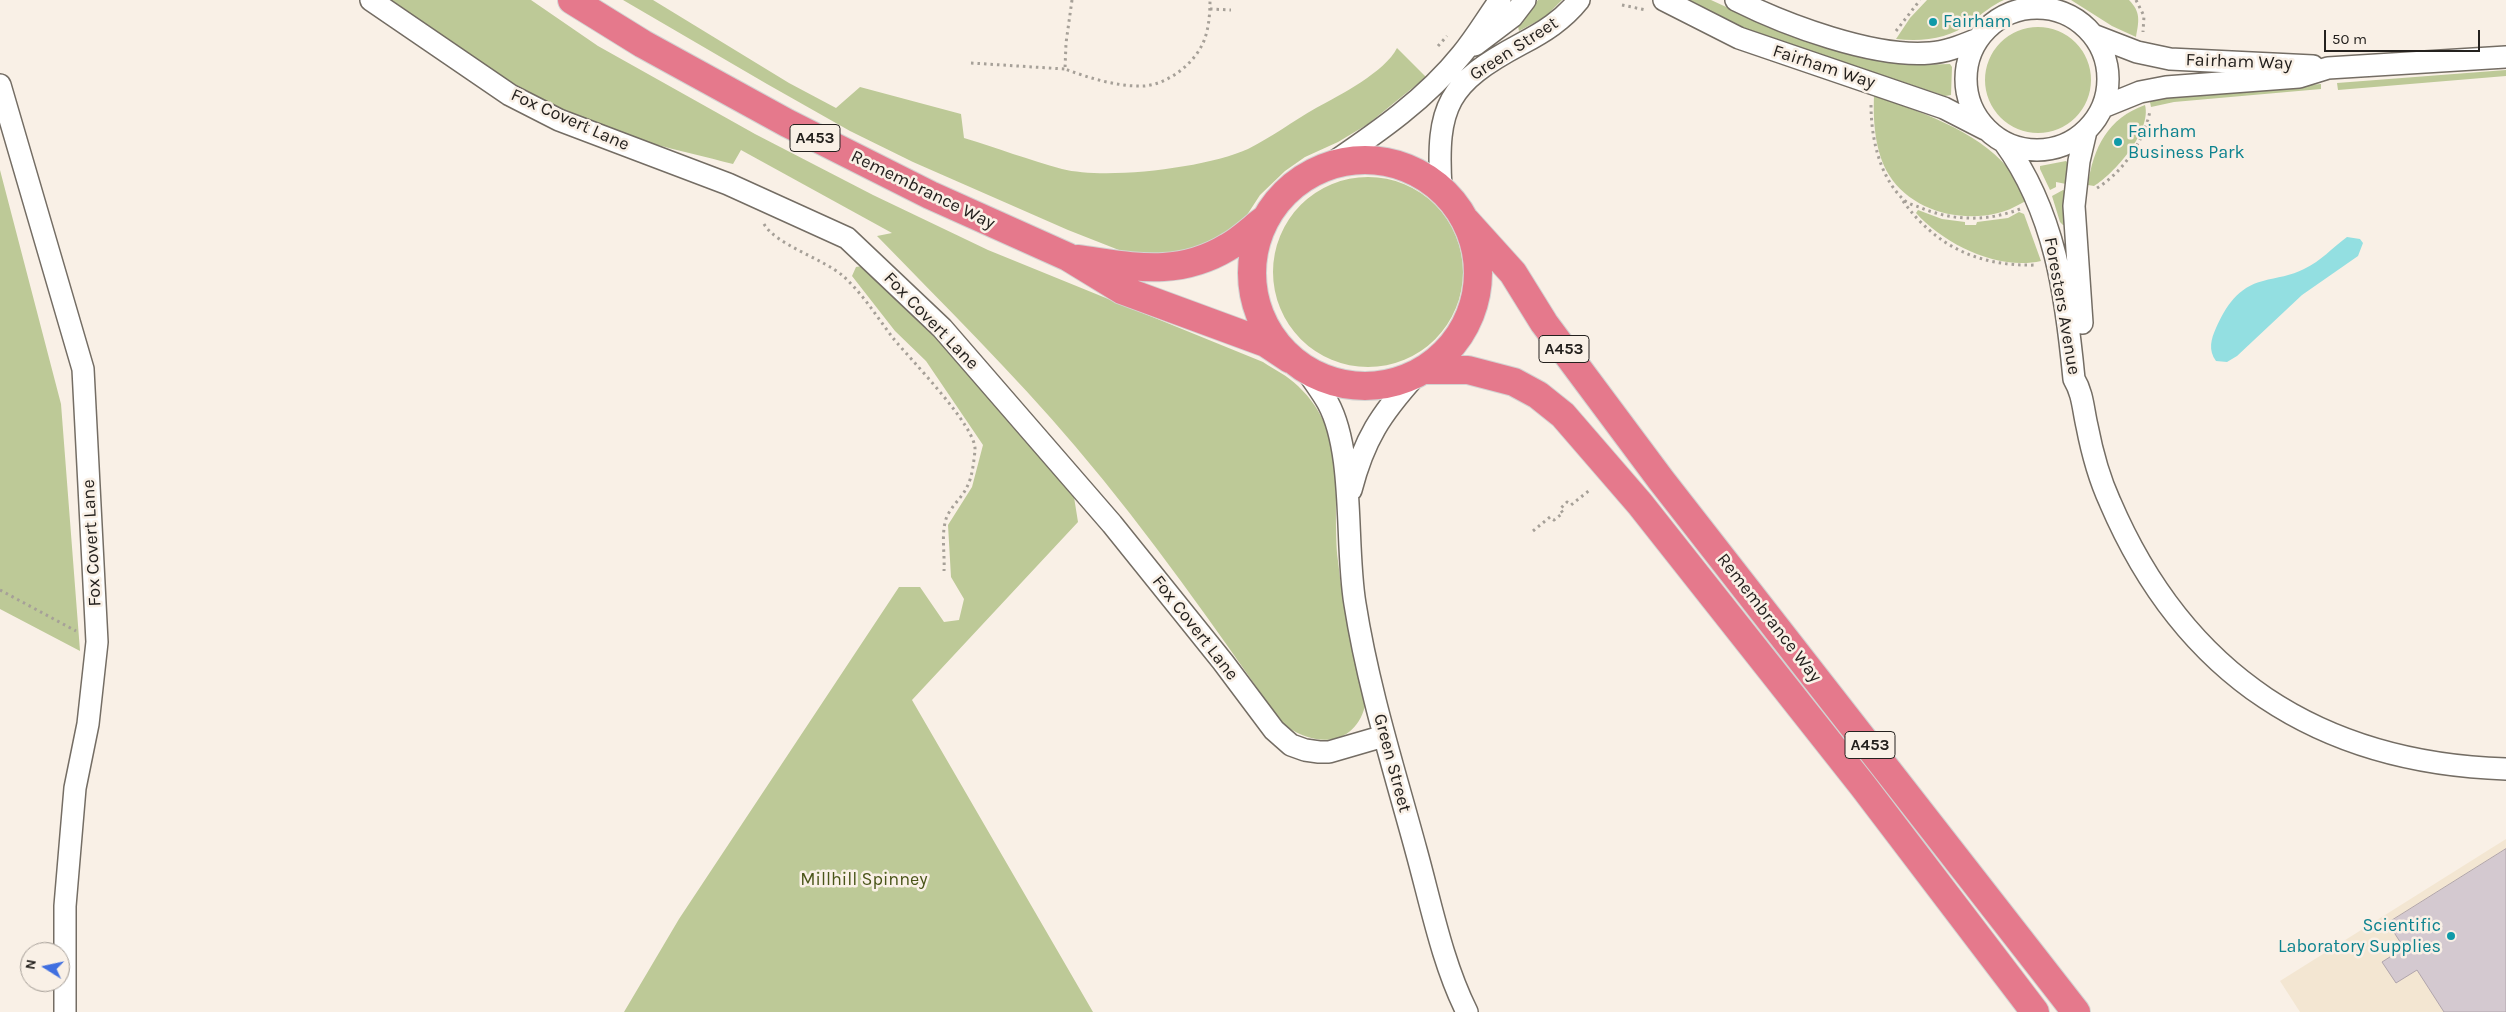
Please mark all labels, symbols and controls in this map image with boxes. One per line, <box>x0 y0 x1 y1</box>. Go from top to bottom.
place label: Fairham <box>1943 11 2011 33</box>
street label: Green Street <box>1466 12 1562 86</box>
marker: Fairham <box>1927 16 1939 28</box>
scale bar <box>2326 20 2482 52</box>
text: 50 m <box>2332 30 2367 48</box>
street label: Fairham Way <box>1770 40 1878 94</box>
street label: Fairham Way <box>2185 49 2293 75</box>
street label: Fox Covert Lane <box>507 84 633 156</box>
place label: Fairham Business Park <box>2128 121 2245 163</box>
road number: A453 <box>790 125 840 152</box>
marker: Fairham Business Park <box>2112 136 2124 148</box>
street label: Remembrance Way <box>847 146 999 234</box>
street label: Foresters Avenue <box>2039 235 2085 377</box>
street label: Fox Covert Lane <box>879 268 983 374</box>
road number: A453 <box>1539 336 1589 362</box>
street label: Fox Covert Lane <box>78 479 106 607</box>
street label: Remembrance Way <box>1712 549 1826 687</box>
street label: Fox Covert Lane <box>1147 571 1243 685</box>
street label: Green Street <box>1368 711 1416 815</box>
road number: A453 <box>1845 732 1895 758</box>
park label: Millhill Spinney <box>800 869 928 891</box>
place label: Scientific Laboratory Supplies <box>2278 915 2441 958</box>
marker: Scientific Laboratory Supplies <box>2445 930 2457 942</box>
north arrow <box>20 942 70 992</box>
text: N <box>21 958 40 971</box>

